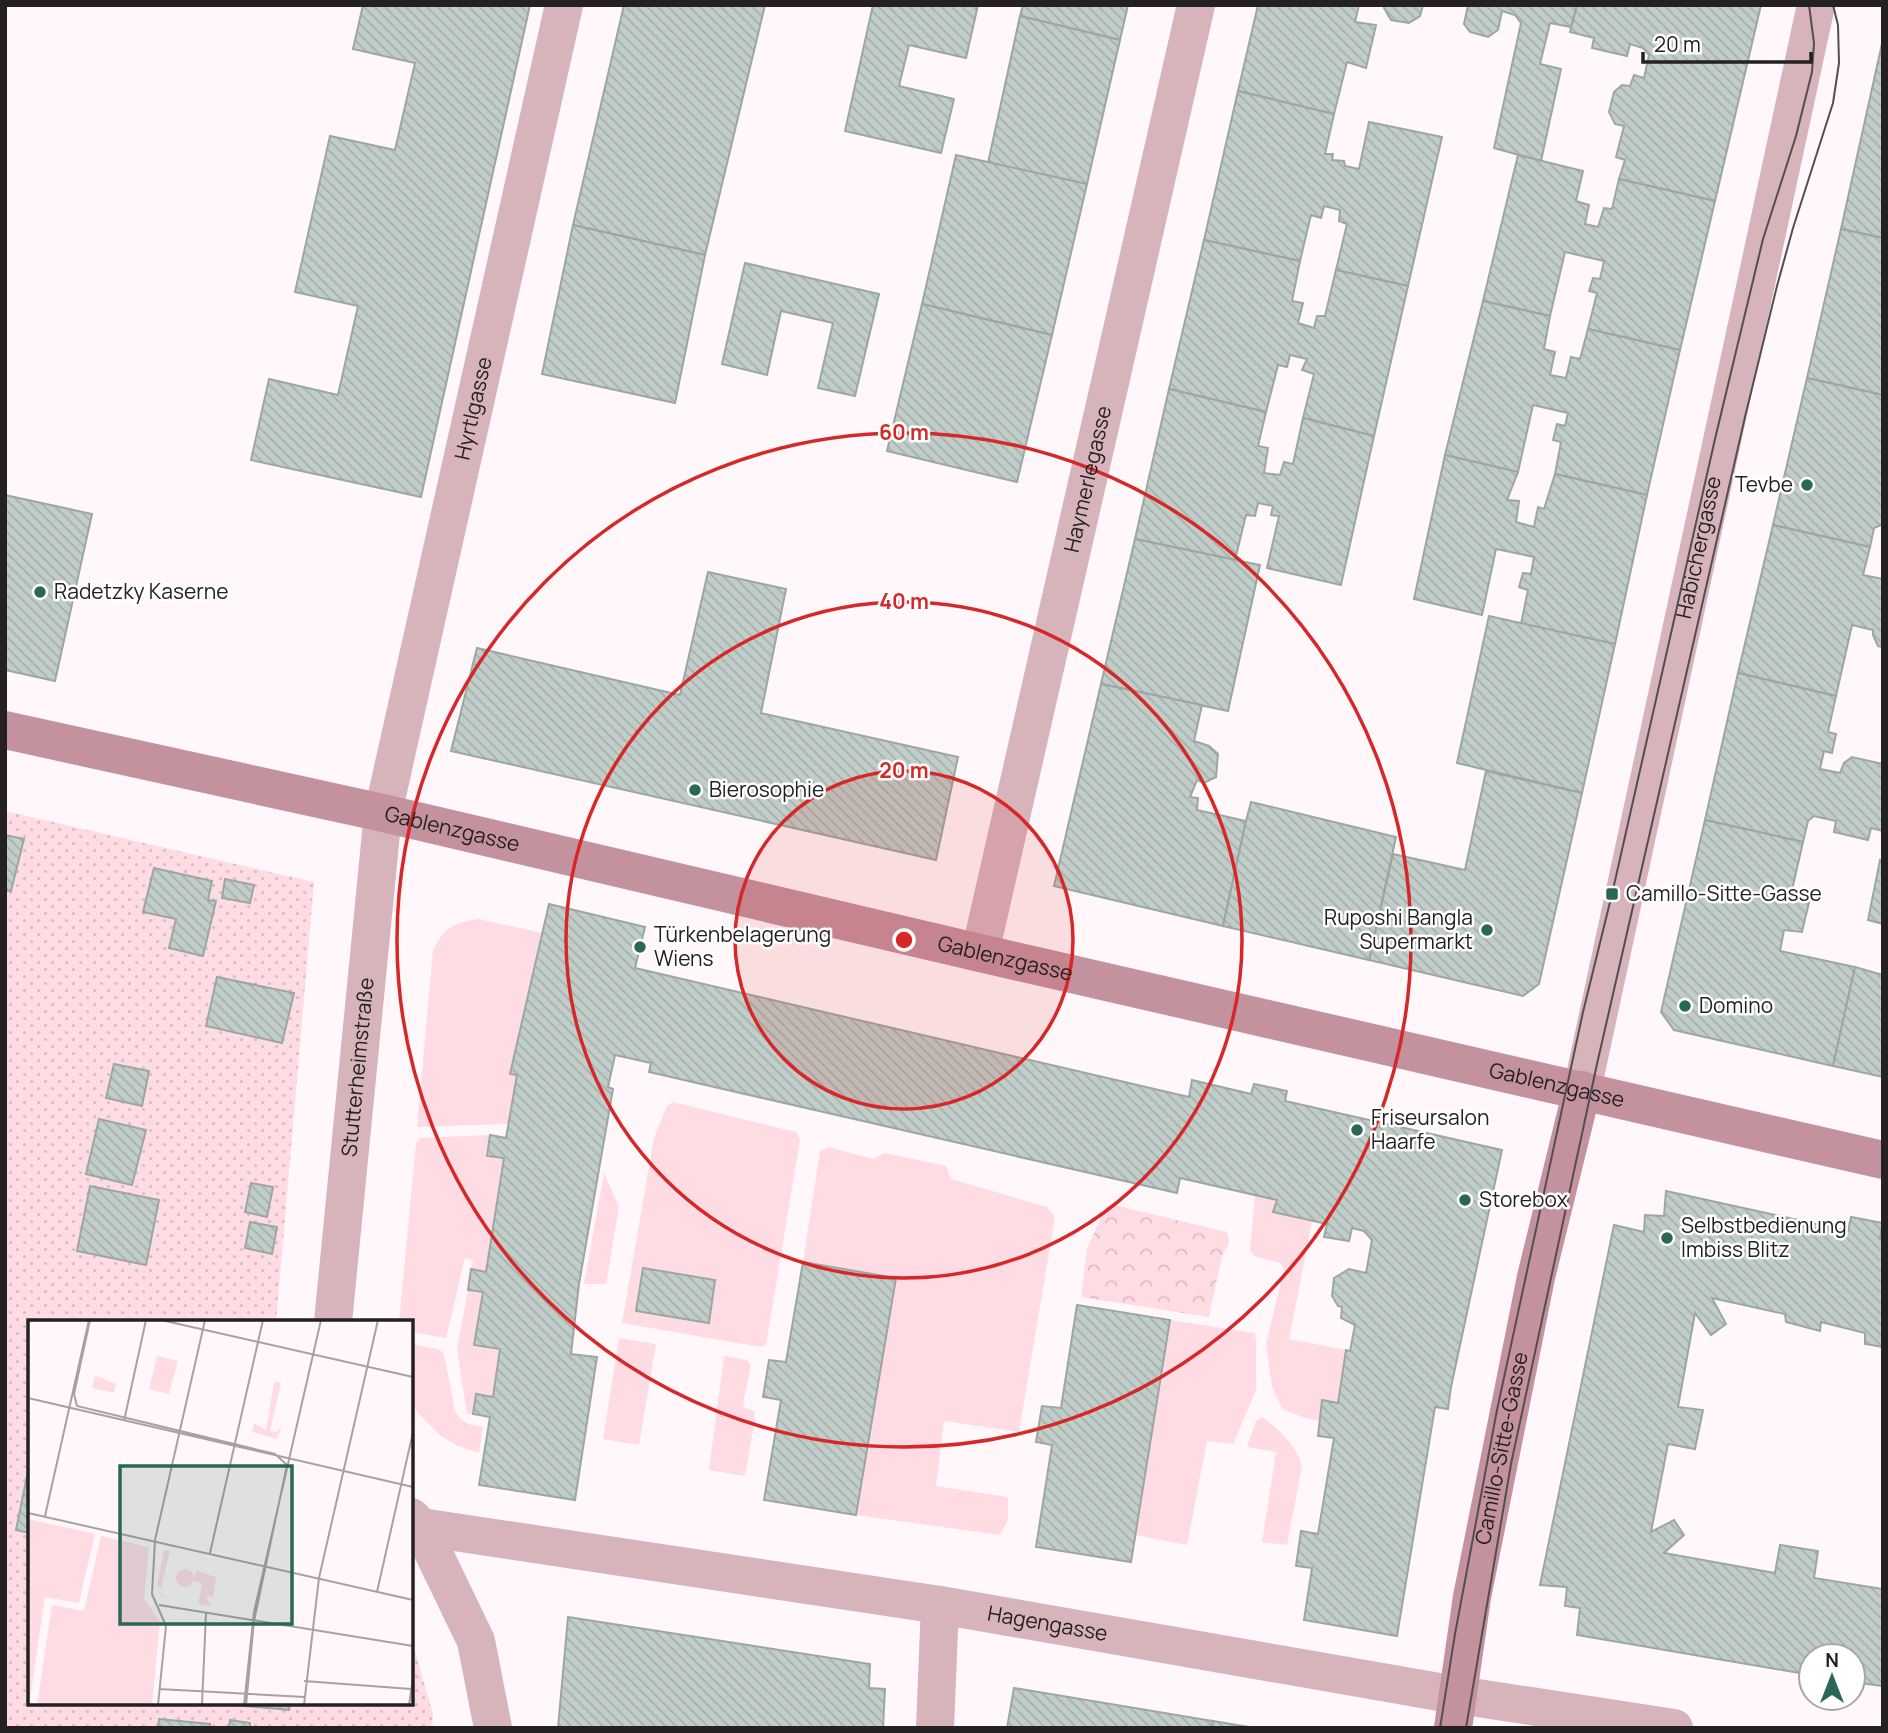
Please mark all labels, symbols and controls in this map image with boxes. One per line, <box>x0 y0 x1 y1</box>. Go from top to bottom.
scale bar <box>1643 21 1811 65</box>
text: 20 m <box>1654 30 1701 58</box>
street label: Hyrtlgasse <box>448 354 498 462</box>
street label: Haymerlegasse <box>1057 403 1117 555</box>
text: 60 m <box>879 418 929 446</box>
place label: Tevbe <box>1735 470 1793 498</box>
street label: Habichergasse <box>1669 473 1727 621</box>
marker: Tevbe <box>1799 477 1815 493</box>
place label: Radetzky Kaserne <box>54 577 229 605</box>
marker: Radetzky Kaserne <box>32 584 48 600</box>
text: 40 m <box>879 587 929 615</box>
text: 20 m <box>879 756 929 784</box>
place label: Bierosophie <box>709 775 824 803</box>
marker: Bierosophie <box>687 782 703 798</box>
street label: Gablenzgasse <box>382 799 523 858</box>
place label: Camillo-Sitte-Gasse <box>1626 879 1822 907</box>
marker: Camillo-Sitte-Gasse <box>1604 886 1620 902</box>
place label: Ruposhi Bangla Supermarkt <box>1324 903 1473 955</box>
place label: Türkenbelagerung Wiens <box>654 920 831 972</box>
marker: Ruposhi Bangla Supermarkt <box>1479 922 1495 938</box>
centre of rings <box>892 928 916 952</box>
street label: Gablenzgasse <box>935 929 1076 987</box>
marker: Türkenbelagerung Wiens <box>632 939 648 955</box>
street label: Stutterheimstraße <box>334 976 380 1158</box>
place label: Domino <box>1699 991 1773 1019</box>
marker: Domino <box>1677 998 1693 1014</box>
street label: Gablenzgasse <box>1487 1055 1627 1113</box>
place label: Friseursalon Haarfe <box>1371 1103 1489 1155</box>
marker: Friseursalon Haarfe <box>1349 1122 1365 1138</box>
place label: Storebox <box>1479 1185 1568 1213</box>
marker: Storebox <box>1457 1192 1473 1208</box>
place label: Selbstbedienung Imbiss Blitz <box>1681 1211 1847 1263</box>
marker: Selbstbedienung Imbiss Blitz <box>1659 1230 1675 1246</box>
inset map <box>28 1320 413 1705</box>
street label: Camillo-Sitte-Gasse <box>1468 1349 1534 1547</box>
street label: Hagengasse <box>986 1599 1110 1647</box>
north arrow <box>1797 1642 1867 1712</box>
text: N <box>1825 1647 1839 1673</box>

